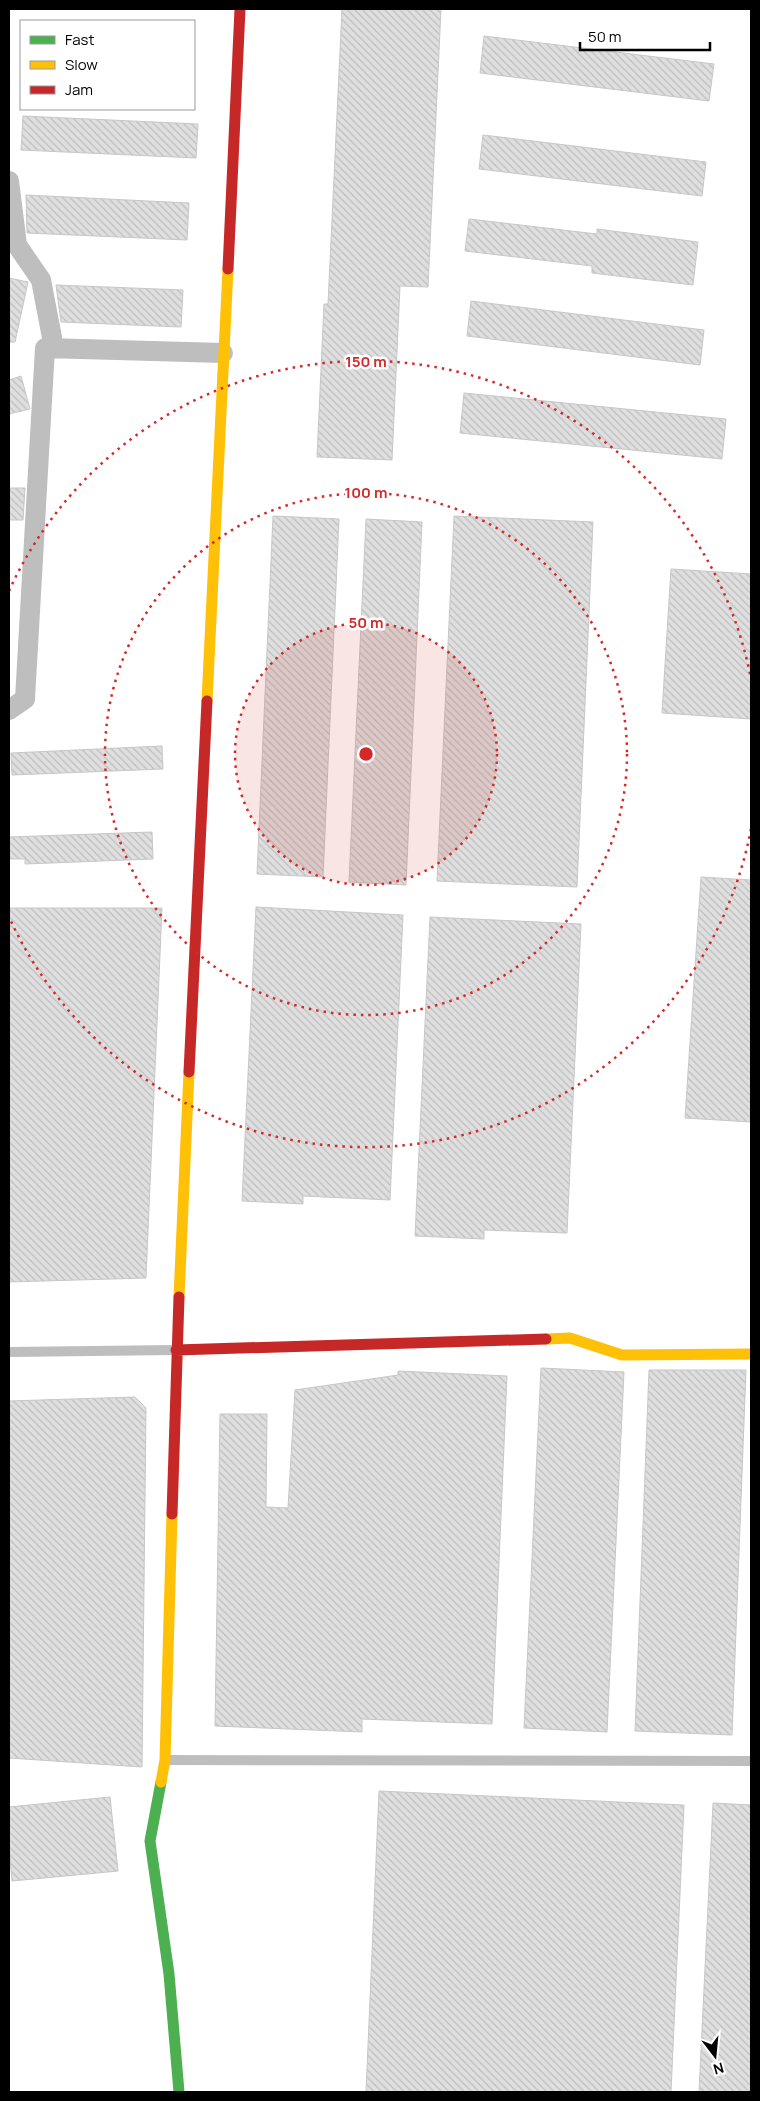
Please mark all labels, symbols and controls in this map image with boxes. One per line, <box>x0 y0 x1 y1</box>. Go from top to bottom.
legend <box>20 20 195 110</box>
scale bar <box>580 20 710 52</box>
text: 50 m <box>588 26 622 47</box>
text: Fast <box>65 29 94 50</box>
text: Slow <box>65 54 98 75</box>
text: Jam <box>65 79 93 100</box>
text: 150 m <box>345 351 387 372</box>
text: 100 m <box>345 482 387 503</box>
text: 50 m <box>348 612 384 633</box>
centre of rings <box>357 745 375 763</box>
north arrow <box>690 2031 740 2081</box>
text: N <box>711 2058 726 2079</box>

